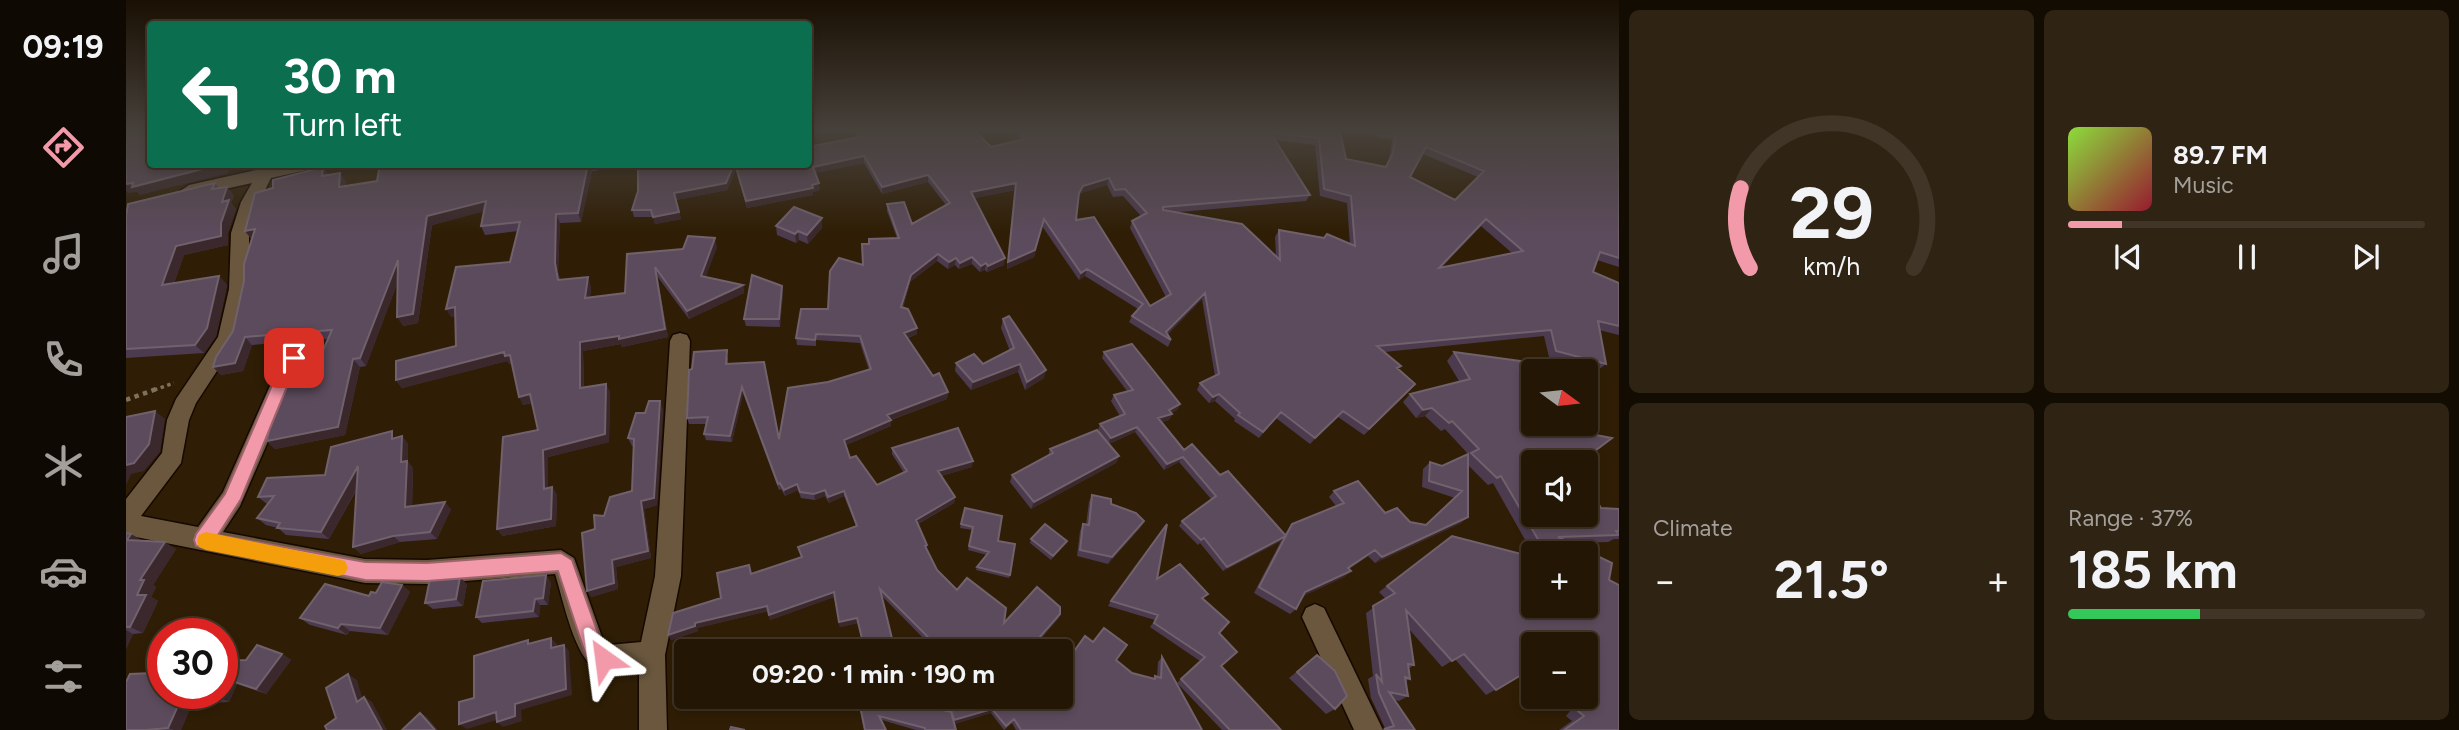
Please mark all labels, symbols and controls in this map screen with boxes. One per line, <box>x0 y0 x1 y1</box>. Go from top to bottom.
text: 09:19 <box>23 28 104 66</box>
text: 30 m <box>283 46 396 105</box>
icon: left <box>168 49 259 140</box>
text: Turn left <box>283 106 402 144</box>
icon: directions <box>39 123 88 172</box>
text: 89.7 FM <box>2173 139 2268 171</box>
text: 29 <box>1789 169 1874 256</box>
text: Music <box>2173 171 2234 199</box>
icon: music <box>39 229 88 278</box>
icon: previous <box>2109 238 2147 276</box>
icon: pause <box>2228 238 2266 276</box>
icon: next <box>2347 238 2385 276</box>
text: km/h <box>1803 251 1860 281</box>
pin <box>264 328 324 388</box>
icon: phone <box>39 335 88 384</box>
icon: arrive <box>275 339 313 377</box>
north arrow <box>1521 359 1598 436</box>
map controls <box>1521 359 1598 709</box>
icon: climate <box>39 441 88 490</box>
button: sound <box>1521 450 1598 527</box>
text: Range · 37% <box>2068 504 2193 532</box>
text: Climate <box>1653 514 1732 542</box>
text: 185 km <box>2068 539 2238 601</box>
button: + <box>1521 541 1598 618</box>
icon: car <box>39 547 88 596</box>
text: 21.5° <box>1774 549 1889 611</box>
text: − <box>1653 558 1677 604</box>
text: + <box>1986 558 2010 604</box>
speed limit sign: 30 <box>147 618 238 709</box>
position arrow <box>567 622 641 696</box>
button: − <box>1521 632 1598 709</box>
icon: filters <box>39 652 88 701</box>
text: 09:20 · 1 min · 190 m <box>752 658 995 690</box>

